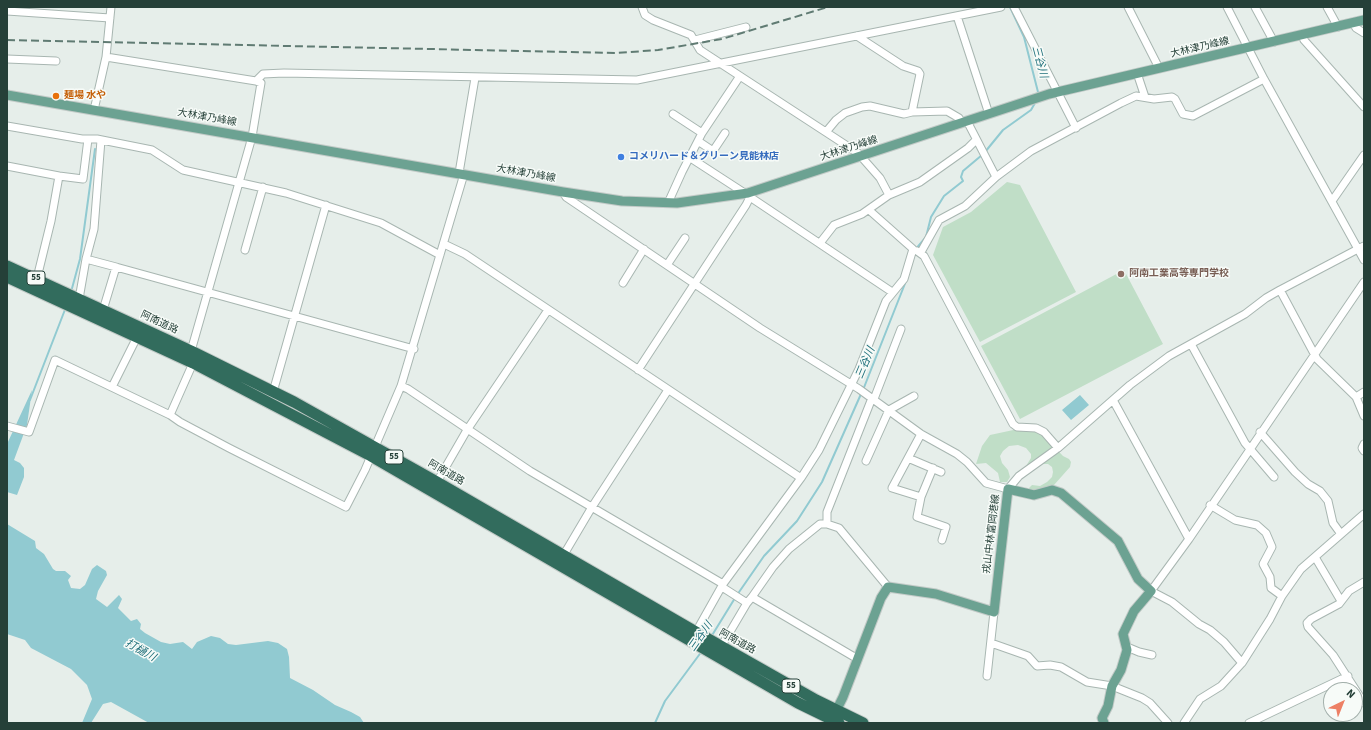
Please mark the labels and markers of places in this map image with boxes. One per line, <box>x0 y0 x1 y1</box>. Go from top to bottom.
place label: 麺場 水や <box>64 90 106 102</box>
marker: 麺場 水や <box>51 91 61 101</box>
place label: コメリハード＆グリーン見能林店 <box>629 151 779 163</box>
marker: コメリハード＆グリーン見能林店 <box>616 152 626 162</box>
place label: 阿南工業高等専門学校 <box>1129 268 1229 280</box>
marker: 阿南工業高等専門学校 <box>1116 269 1126 279</box>

